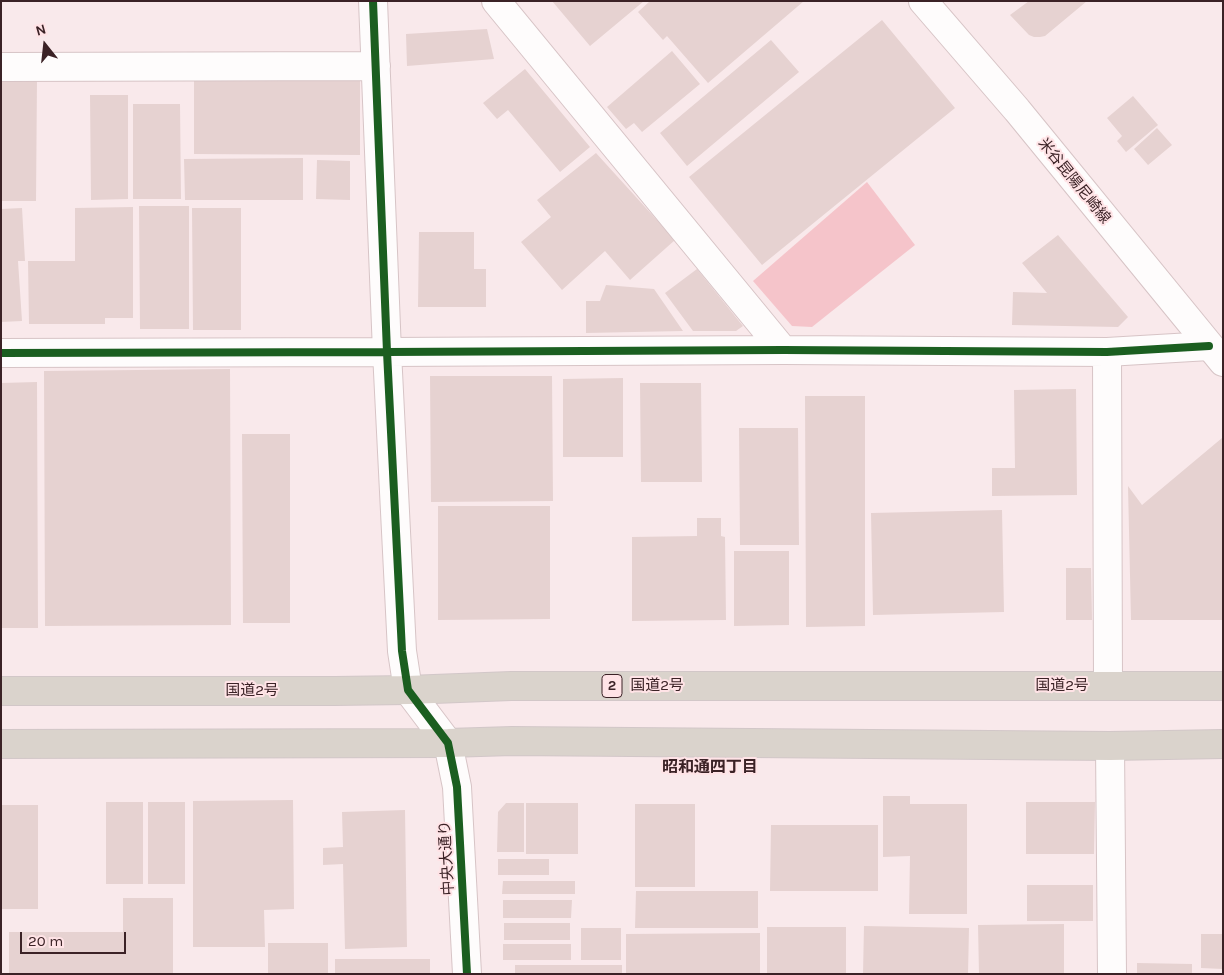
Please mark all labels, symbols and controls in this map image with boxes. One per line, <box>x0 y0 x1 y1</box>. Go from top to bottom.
north arrow <box>20 20 70 70</box>
text: N <box>34 21 48 40</box>
street label: 米谷昆陽尼崎線 <box>1034 135 1114 227</box>
road number: 2 <box>602 674 622 698</box>
street label: 国道2号 <box>630 677 684 695</box>
street label: 国道2号 <box>1035 677 1089 695</box>
street label: 国道2号 <box>225 682 279 700</box>
district label: 昭和通四丁目 <box>662 757 758 777</box>
street label: 中央大通り <box>436 820 458 896</box>
scale bar <box>22 922 129 954</box>
text: 20 m <box>28 932 63 950</box>

